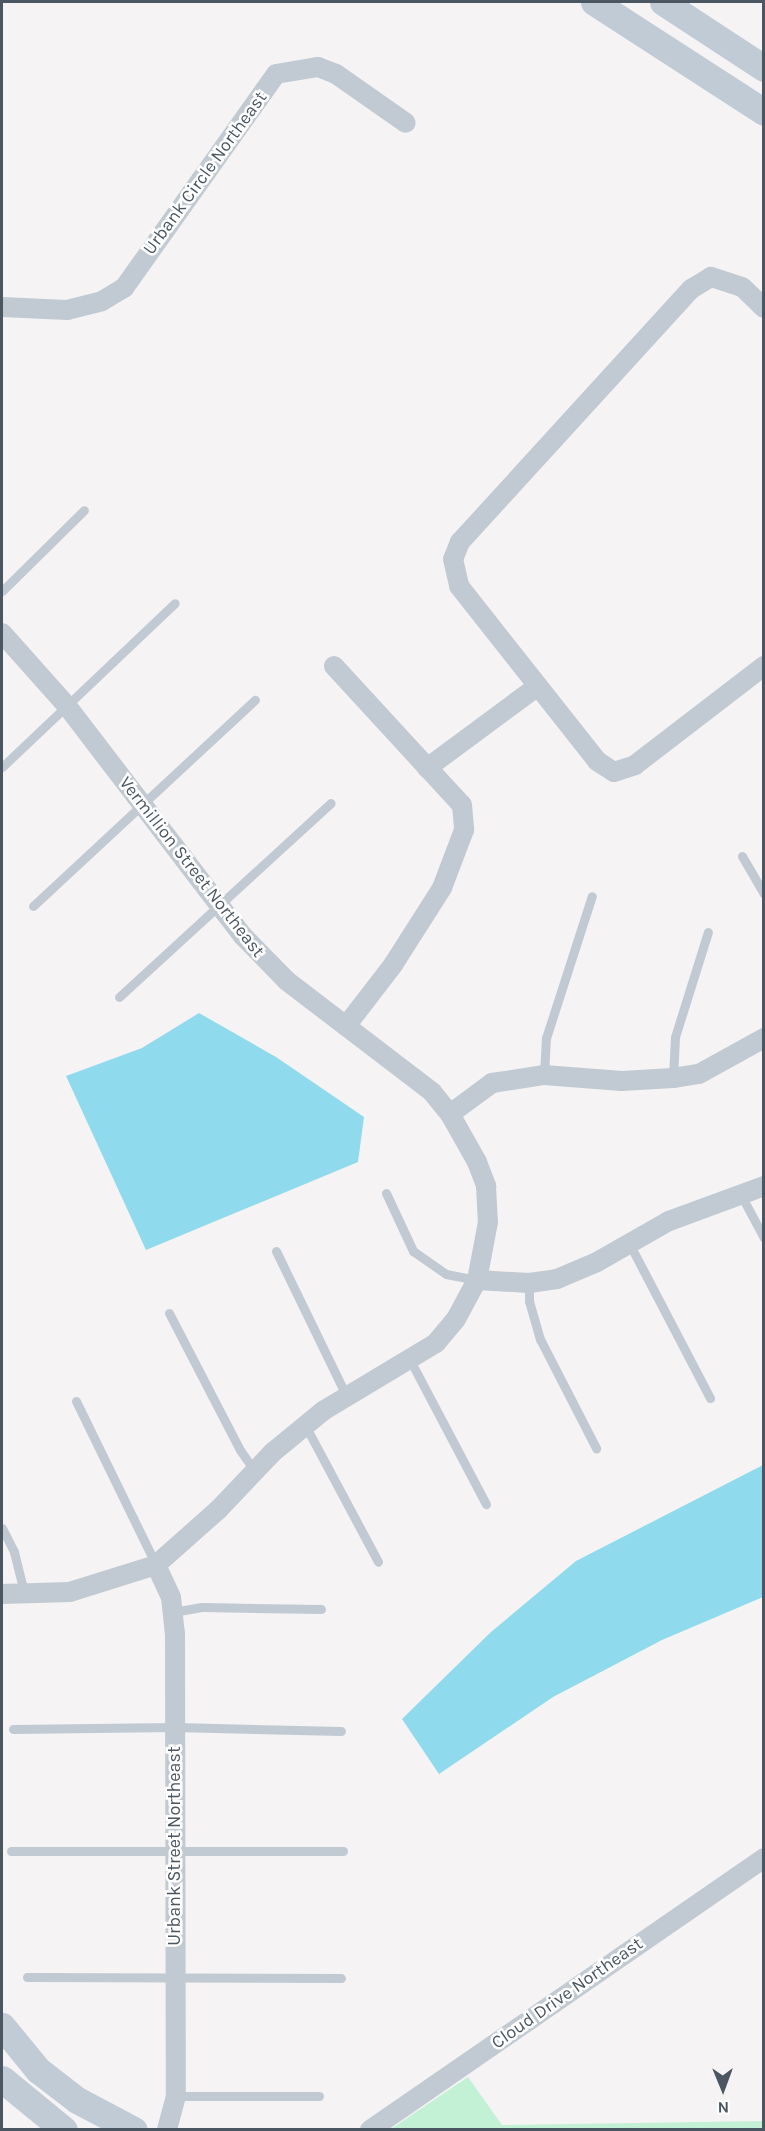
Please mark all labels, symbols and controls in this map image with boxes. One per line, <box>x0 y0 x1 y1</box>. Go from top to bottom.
street label: Urbank Circle Northeast <box>139 87 271 259</box>
street label: Vermillion Street Northeast <box>115 772 269 962</box>
street label: Urbank Street Northeast <box>163 1746 185 1946</box>
street label: Cloud Drive Northeast <box>487 1933 647 2053</box>
north arrow <box>693 2059 753 2119</box>
text: N <box>717 2098 729 2117</box>

